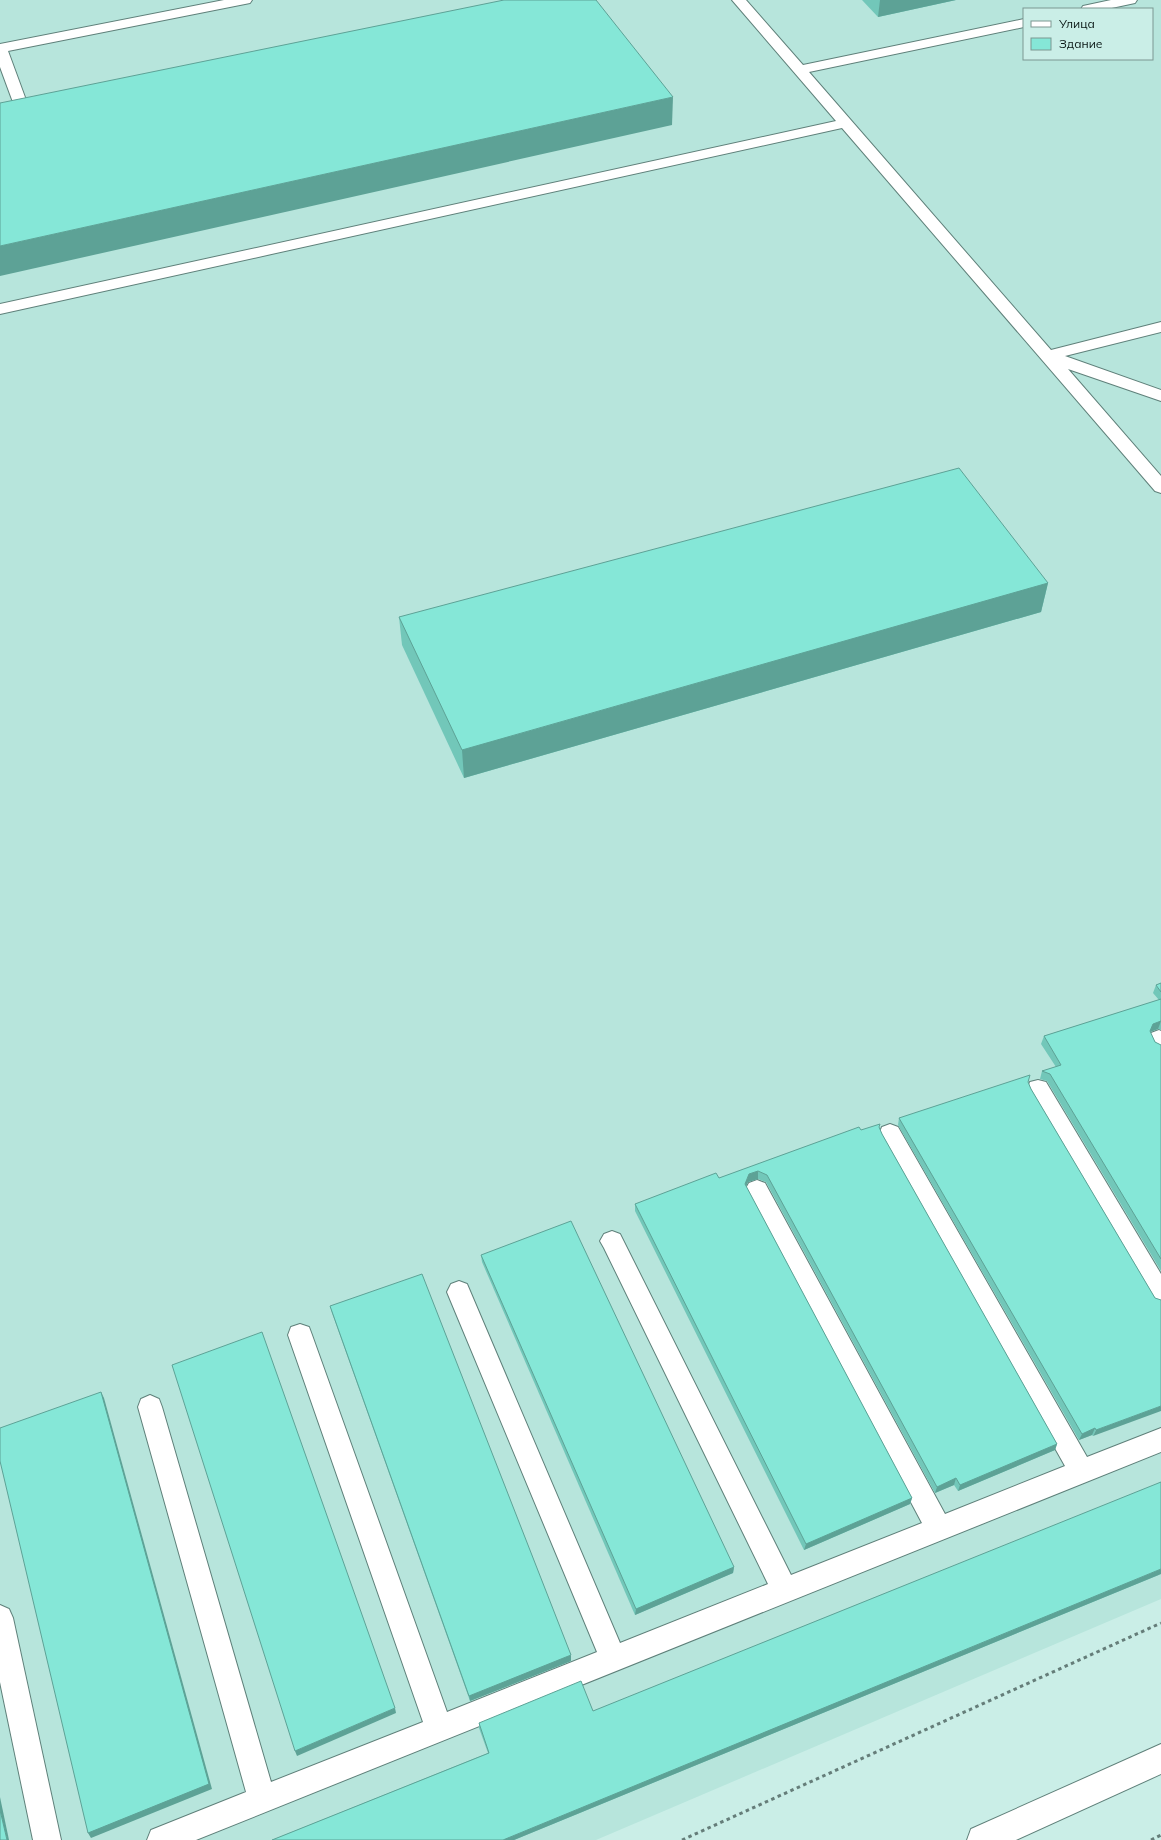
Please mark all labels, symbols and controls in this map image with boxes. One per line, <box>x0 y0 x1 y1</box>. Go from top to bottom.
legend <box>1023 8 1153 60</box>
text: Улица <box>1058 16 1095 31</box>
text: Здание <box>1059 36 1103 51</box>

